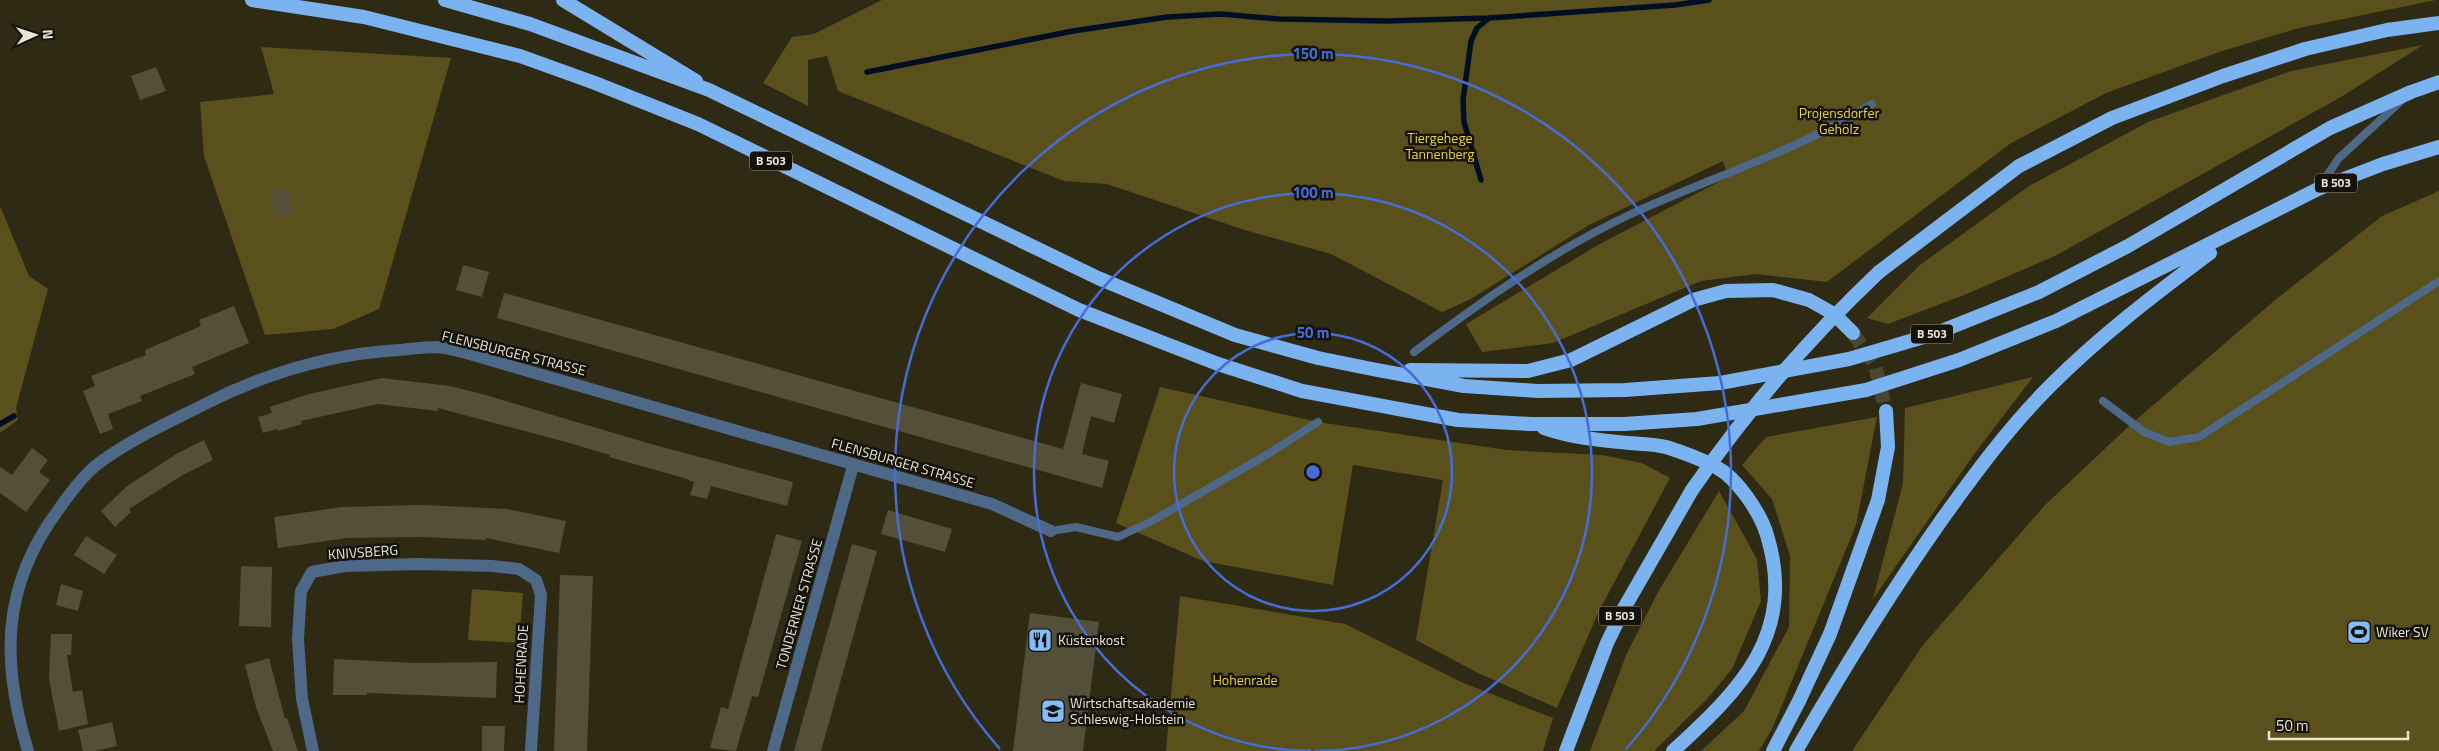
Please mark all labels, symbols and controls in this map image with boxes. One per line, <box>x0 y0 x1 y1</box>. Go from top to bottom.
north arrow <box>10 10 60 60</box>
text: N <box>38 29 59 40</box>
text: 150 m <box>1292 42 1334 65</box>
park label: Projensdorfer Gehölz <box>1799 102 1879 139</box>
park label: Tiergehege Tannenberg <box>1405 127 1475 164</box>
road number: B 503 <box>750 152 792 170</box>
road number: B 503 <box>2315 174 2357 192</box>
text: 100 m <box>1292 181 1334 204</box>
text: 50 m <box>1297 321 1329 344</box>
street label: FLENSBURGER STRASSE <box>440 324 589 381</box>
road number: B 503 <box>1911 324 1953 344</box>
street label: FLENSBURGER STRASSE <box>829 432 977 493</box>
centre of rings <box>1304 463 1322 481</box>
street label: TONDERNER STRASSE <box>770 536 827 672</box>
street label: KNIVSBERG <box>327 539 399 564</box>
road number: B 503 <box>1599 606 1641 626</box>
sports icon: Wiker SV <box>2346 619 2372 645</box>
place label: Wiker SV <box>2376 621 2429 642</box>
street label: HOHENRADE <box>508 624 533 704</box>
restaurant icon: Küstenkost <box>1027 627 1053 653</box>
place label: Küstenkost <box>1058 629 1125 650</box>
park label: Hohenrade <box>1212 669 1278 690</box>
place label: Wirtschaftsakademie Schleswig-Holstein <box>1070 692 1195 729</box>
school or university icon: Wirtschaftsakademie Schleswig-Holstein <box>1040 698 1066 724</box>
scale bar <box>2269 708 2408 740</box>
text: 50 m <box>2276 714 2309 737</box>

